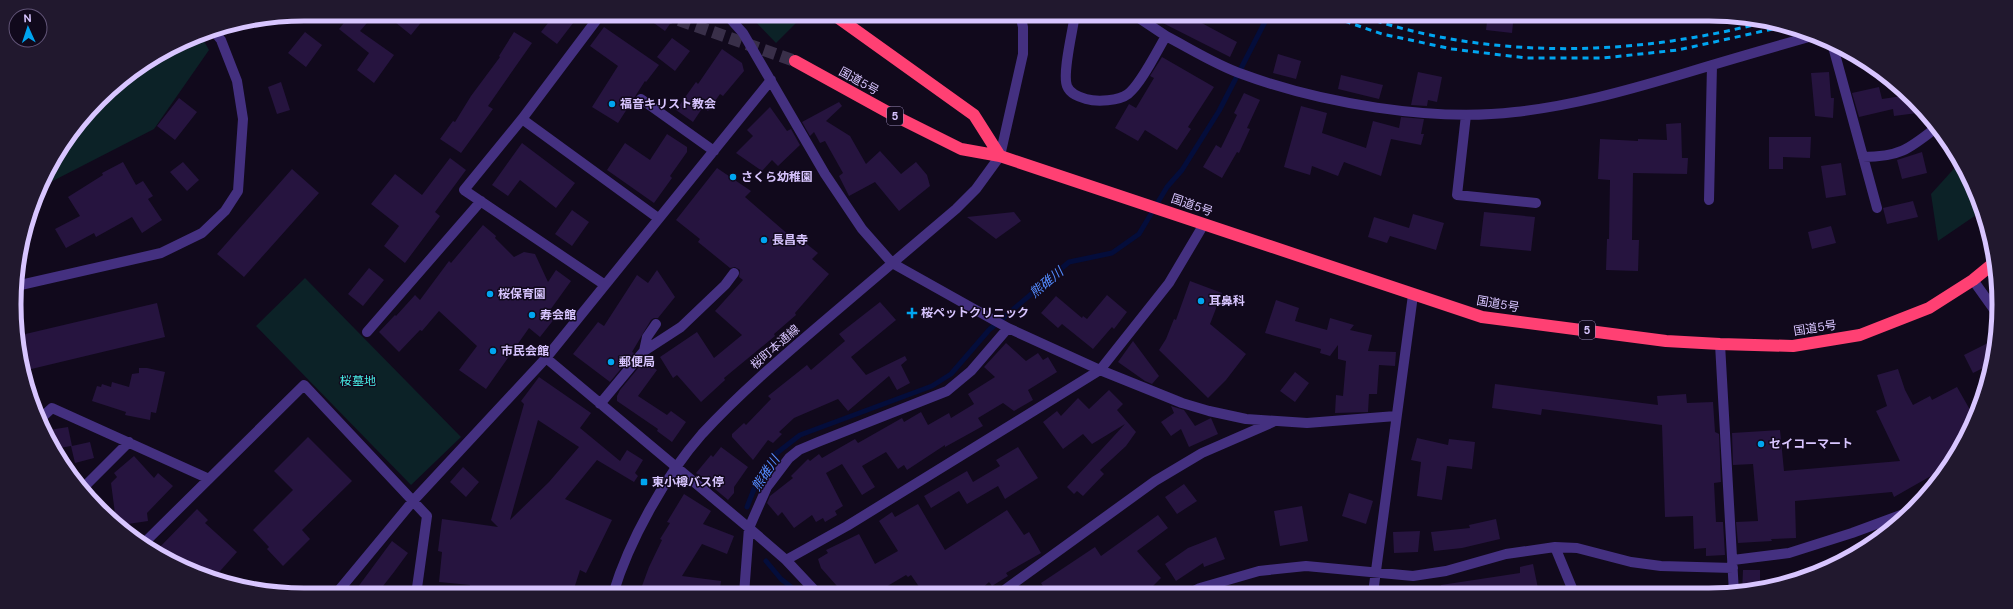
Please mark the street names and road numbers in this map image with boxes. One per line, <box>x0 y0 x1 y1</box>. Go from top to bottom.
street label: 国道5号 <box>836 64 882 98</box>
road number: 5 <box>887 107 903 125</box>
street label: 国道5号 <box>1169 190 1215 220</box>
street label: 国道5号 <box>1475 292 1521 316</box>
street label: 国道5号 <box>1792 317 1838 339</box>
street label: 桜町本通線 <box>747 321 803 373</box>
road number: 5 <box>1579 321 1595 339</box>

